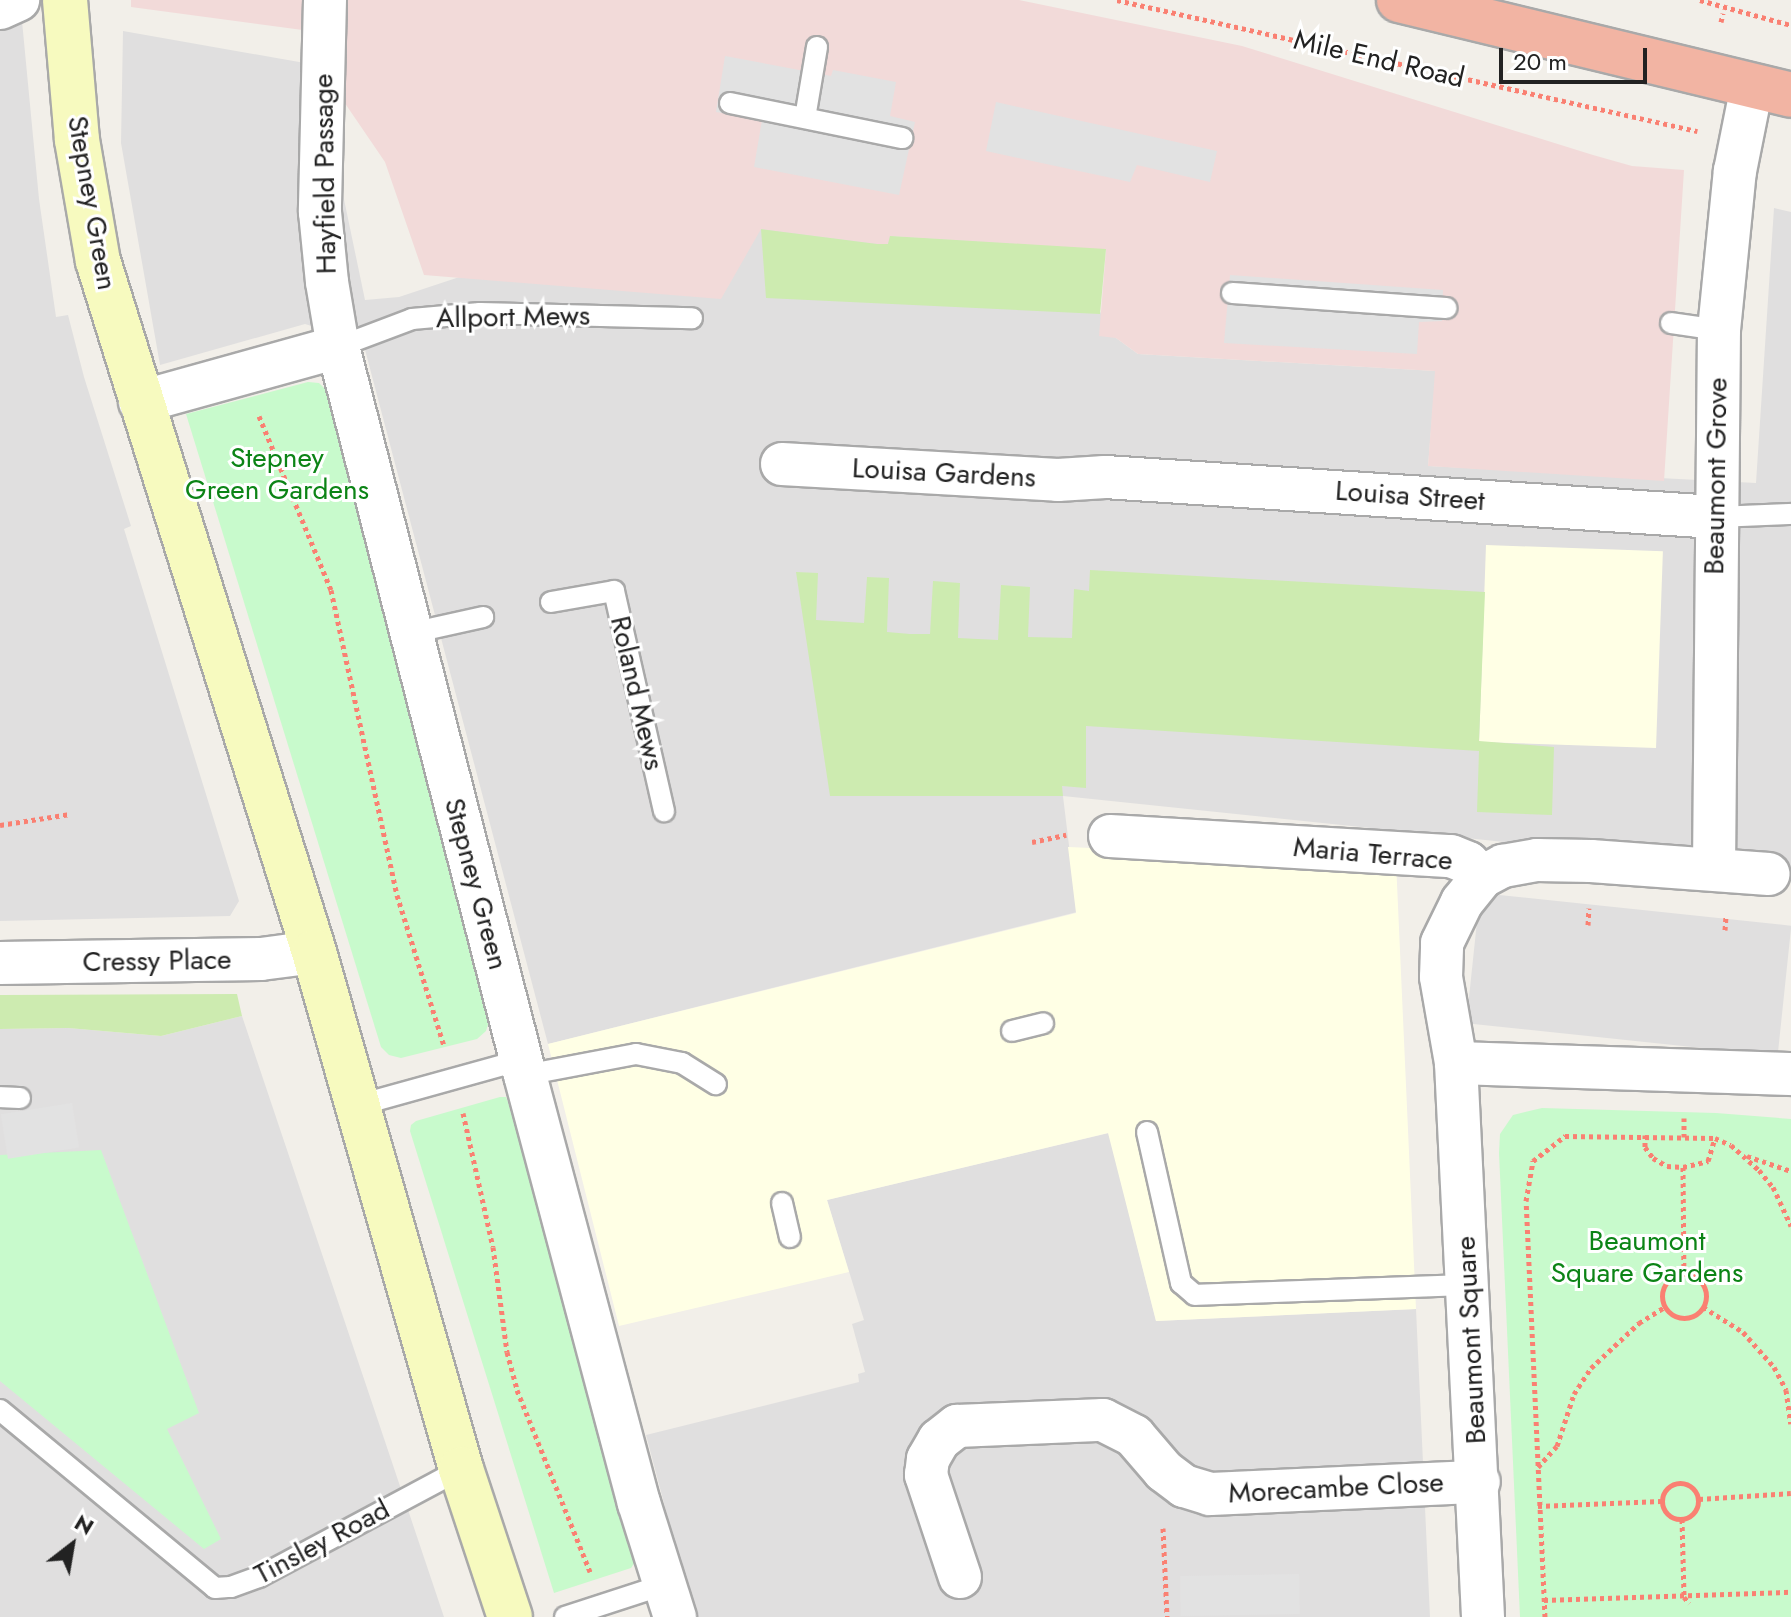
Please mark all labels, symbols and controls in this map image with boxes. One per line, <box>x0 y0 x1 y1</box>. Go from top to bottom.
street label: Mile End Road <box>1290 23 1468 95</box>
scale bar <box>1503 32 1651 82</box>
text: 20 m <box>1513 44 1567 79</box>
street label: Hayfield Passage <box>306 73 344 275</box>
street label: Stepney Green <box>60 113 124 293</box>
street label: Allport Mews <box>436 299 590 335</box>
street label: Beaumont Grove <box>1697 377 1735 575</box>
park label: Stepney Green Gardens <box>185 441 369 507</box>
street label: Louisa Gardens <box>851 451 1037 495</box>
street label: Louisa Street <box>1334 474 1486 518</box>
street label: Roland Mews <box>603 613 671 773</box>
street label: Stepney Green <box>437 795 515 973</box>
street label: Maria Terrace <box>1292 830 1454 878</box>
street label: Cressy Place <box>82 943 232 979</box>
park label: Beaumont Square Gardens <box>1551 1224 1743 1290</box>
street label: Beaumont Square <box>1449 1235 1493 1445</box>
street label: Morecambe Close <box>1227 1466 1445 1510</box>
street label: Tinsley Road <box>249 1492 395 1592</box>
north arrow <box>32 1505 112 1585</box>
text: N <box>69 1506 100 1543</box>

